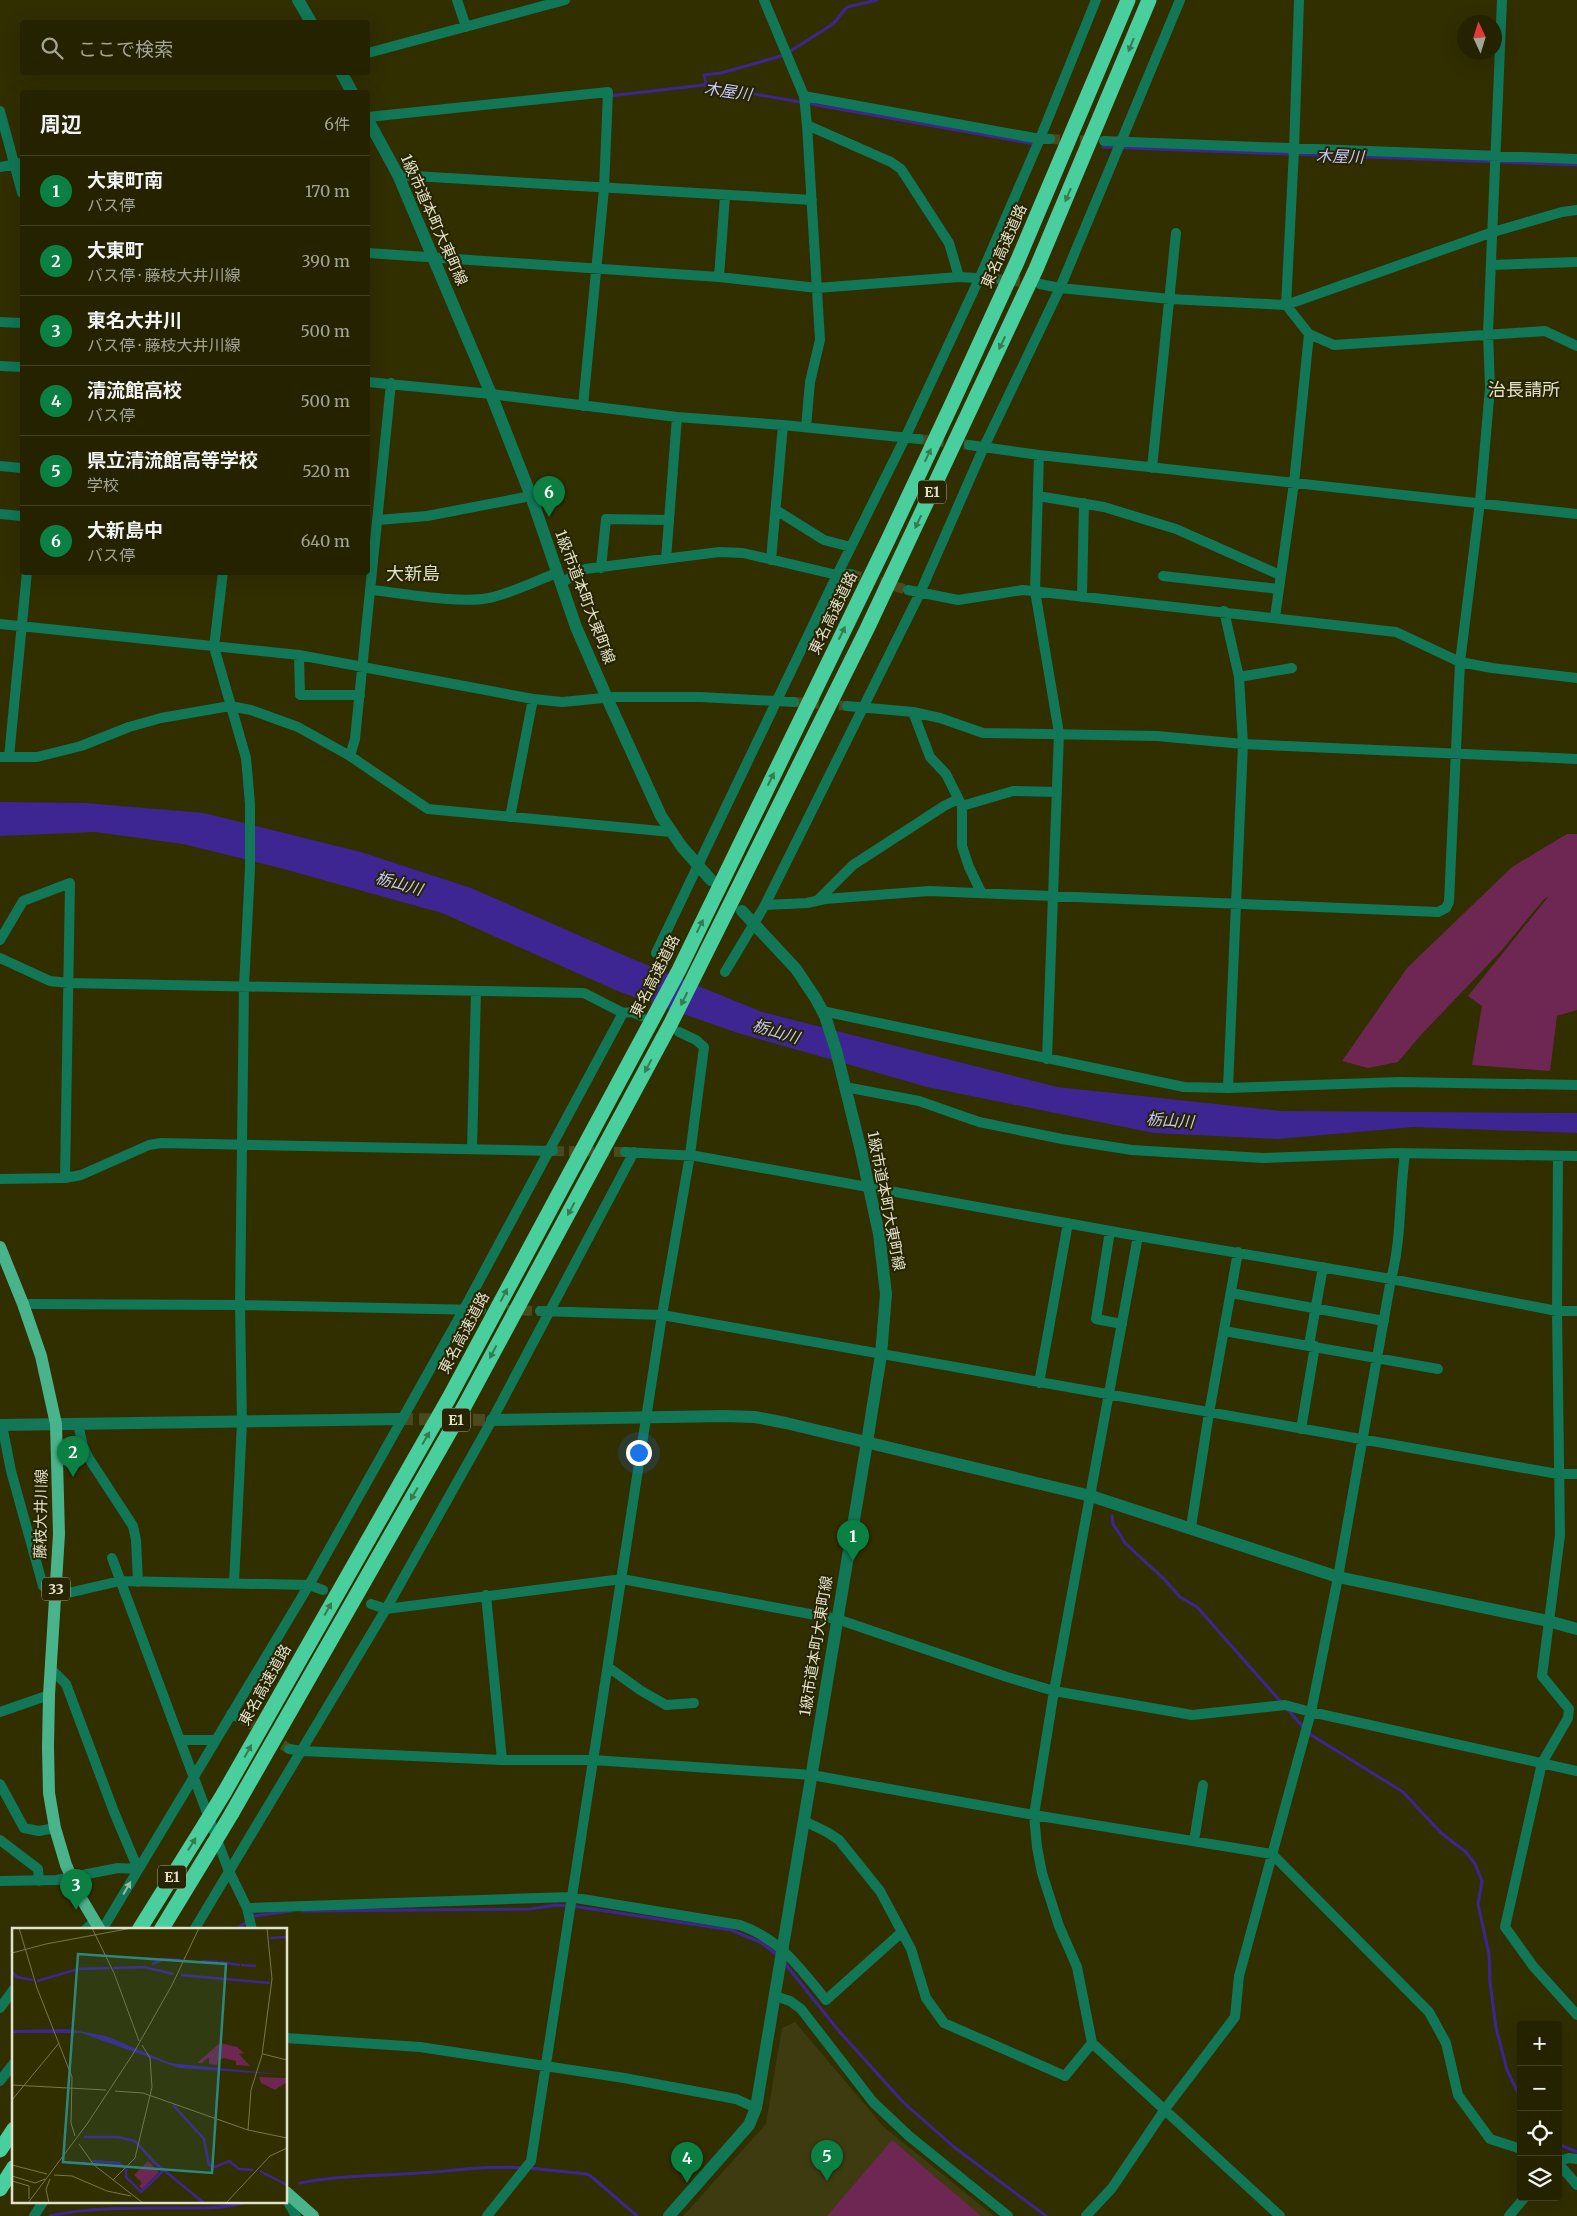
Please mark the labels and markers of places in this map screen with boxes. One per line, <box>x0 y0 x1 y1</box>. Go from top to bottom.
pin: 6 <box>533 476 565 517</box>
pin: 2 <box>57 1436 89 1477</box>
pin: 1 <box>837 1520 869 1561</box>
pin: 3 <box>60 1869 92 1910</box>
pin: 5 <box>811 2140 843 2181</box>
pin: 4 <box>671 2142 703 2183</box>

